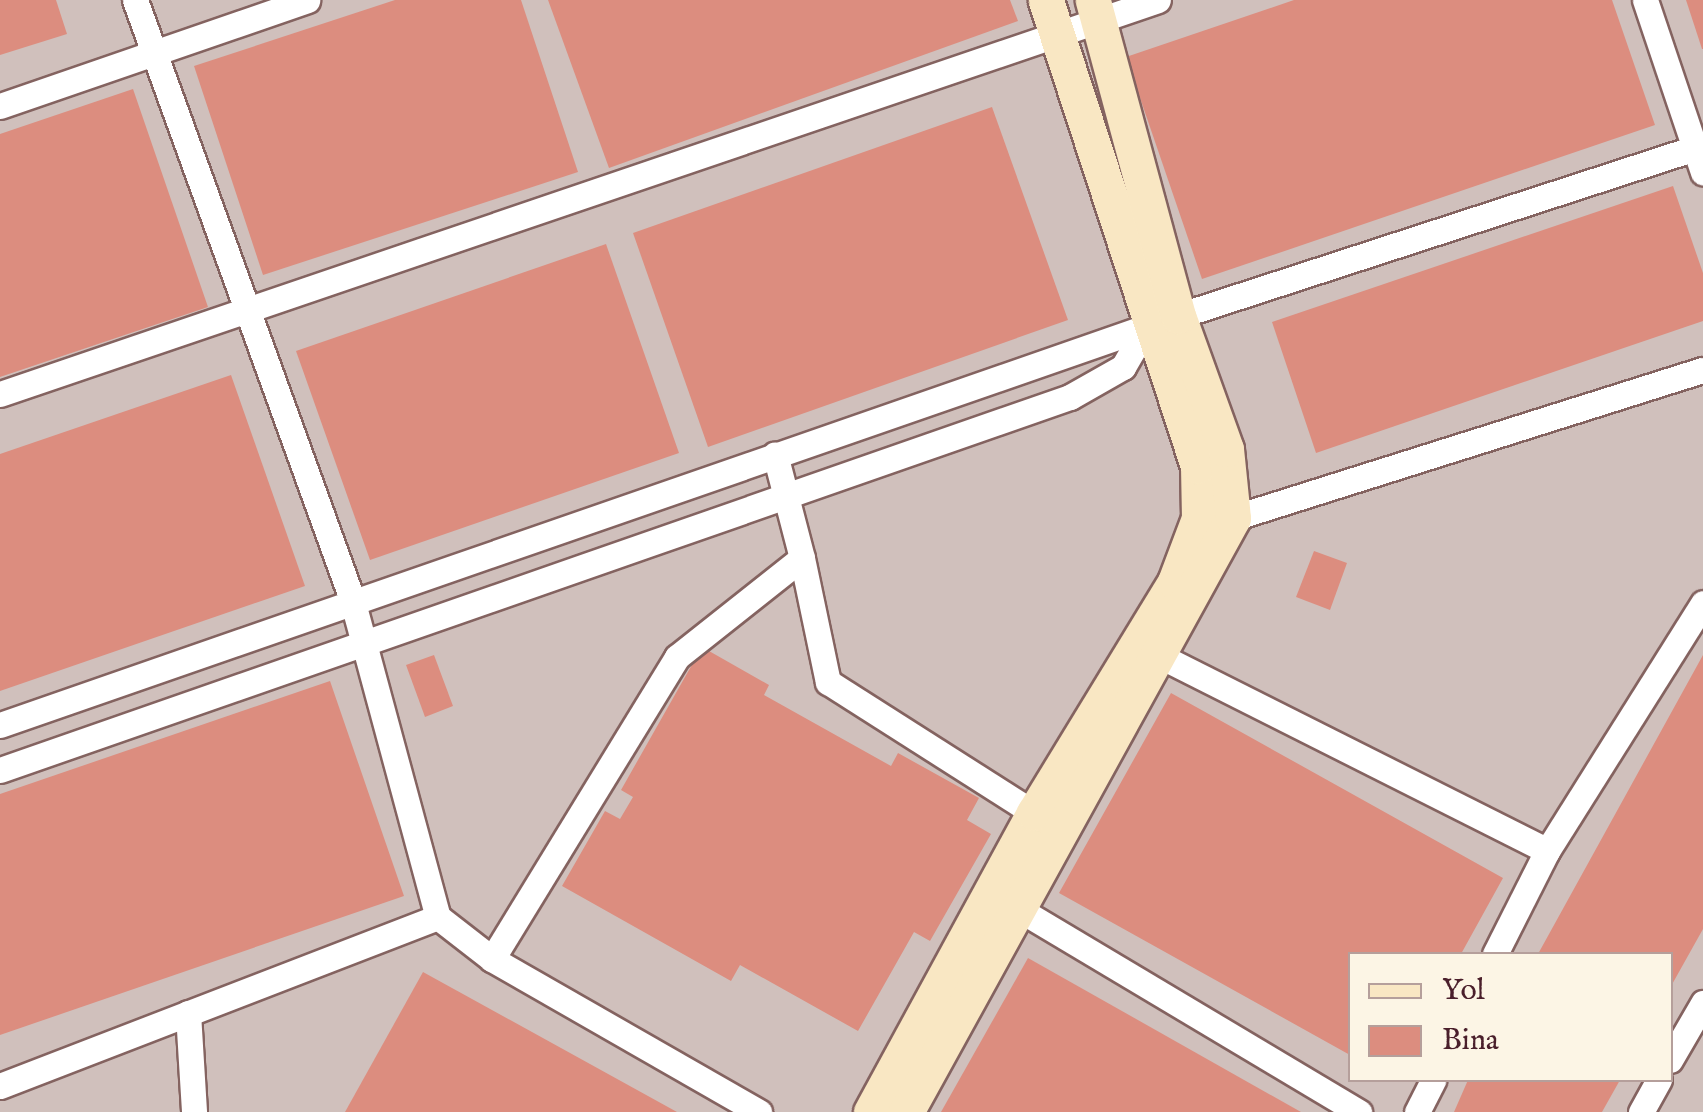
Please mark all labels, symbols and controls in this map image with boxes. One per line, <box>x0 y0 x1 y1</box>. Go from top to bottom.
legend <box>1348 952 1673 1082</box>
text: Yol <box>1442 972 1485 1010</box>
text: Bina <box>1442 1022 1499 1060</box>

